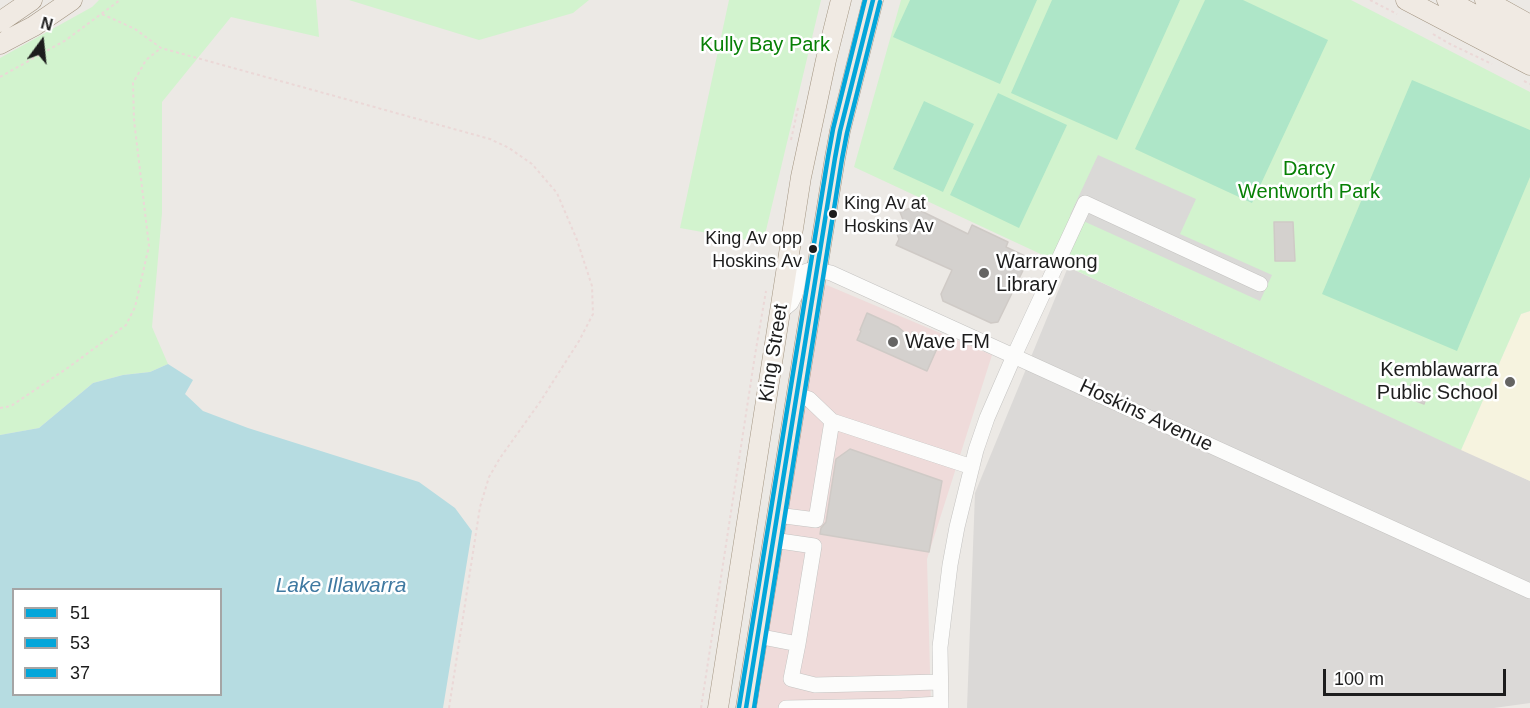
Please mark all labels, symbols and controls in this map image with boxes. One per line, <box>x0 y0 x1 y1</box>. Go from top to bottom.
north arrow <box>12 12 72 72</box>
text: N <box>39 14 55 34</box>
park label: Kully Bay Park <box>700 33 830 57</box>
park label: Darcy Wentworth Park <box>1238 157 1380 204</box>
place label: King Av at Hoskins Av <box>844 193 934 236</box>
marker: King Av at Hoskins Av <box>827 208 839 220</box>
place label: King Av opp Hoskins Av <box>705 228 802 270</box>
marker: King Av opp Hoskins Av <box>807 243 819 255</box>
place label: Warrawong Library <box>996 250 1098 297</box>
marker: Warrawong Library <box>977 266 991 280</box>
street label: King Street <box>754 302 794 404</box>
place label: Wave FM <box>905 330 990 354</box>
marker: Wave FM <box>886 335 900 349</box>
place label: Kemblawarra Public School <box>1377 358 1498 405</box>
street label: Hoskins Avenue <box>1076 375 1216 457</box>
marker: Kemblawarra Public School <box>1503 375 1517 389</box>
water label: Lake Illawarra <box>276 573 406 599</box>
legend <box>12 588 222 696</box>
text: 51 <box>70 603 90 623</box>
text: 53 <box>70 633 90 653</box>
scale bar <box>1326 657 1509 695</box>
text: 37 <box>70 663 90 683</box>
text: 100 m <box>1334 669 1384 689</box>

